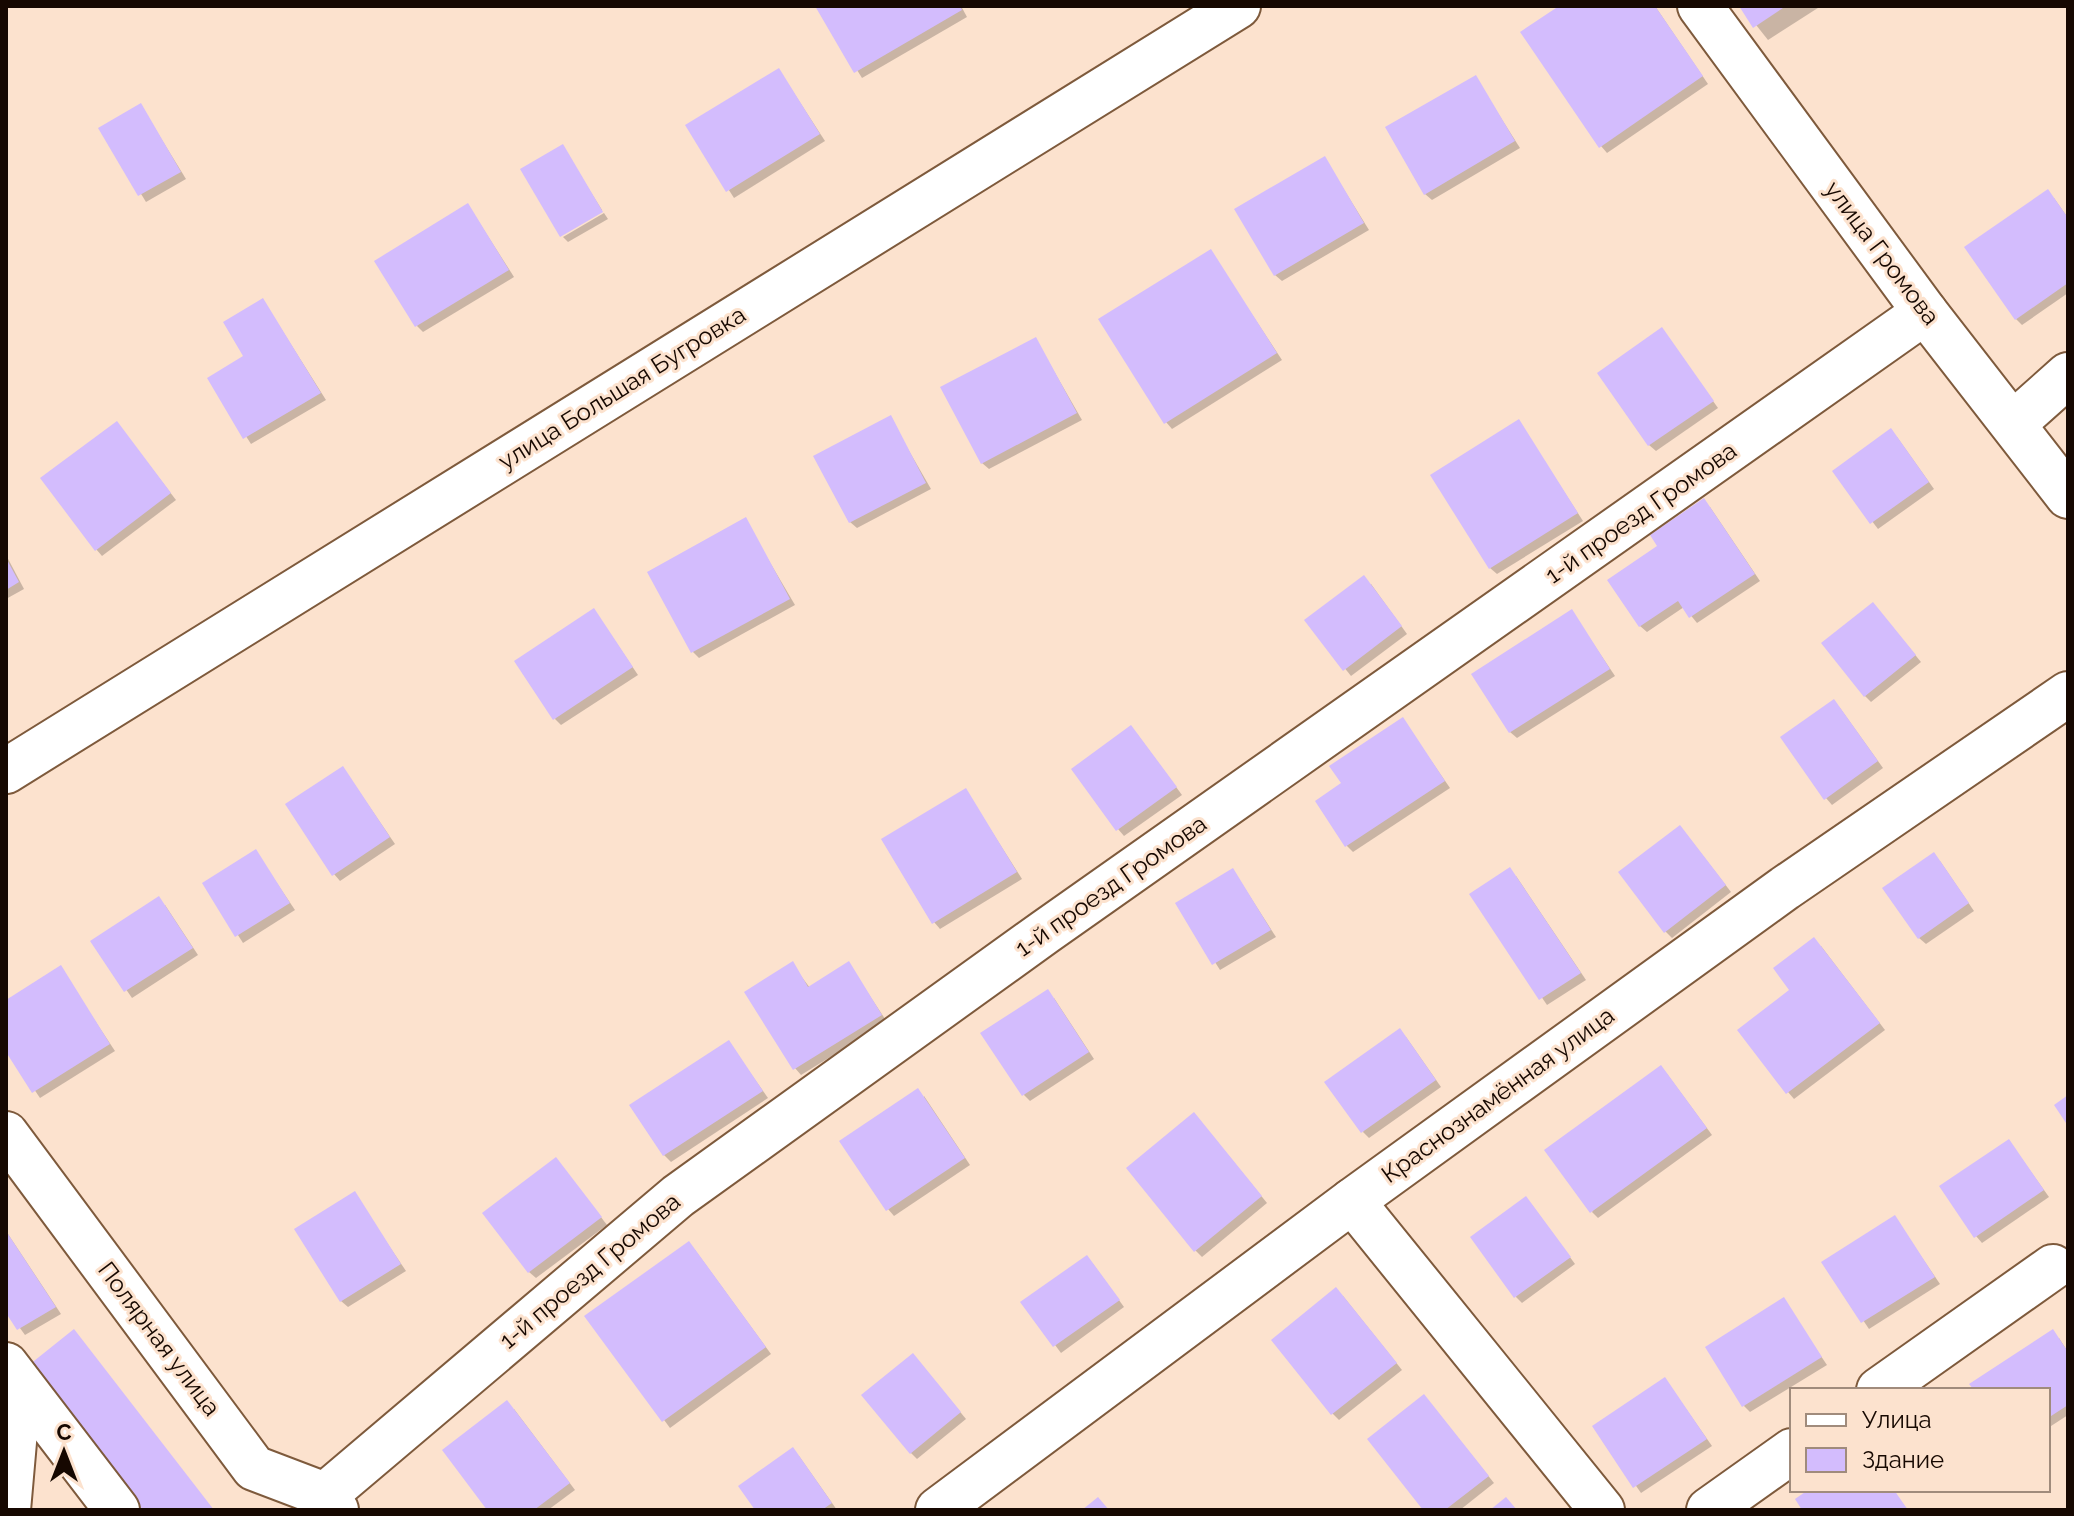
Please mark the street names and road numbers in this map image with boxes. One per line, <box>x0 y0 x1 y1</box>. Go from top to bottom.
street label: улица Громова <box>1819 175 1946 330</box>
street label: улица Большая Бугровка <box>493 300 751 476</box>
street label: 1-й проезд Громова <box>1539 436 1742 590</box>
street label: 1-й проезд Громова <box>1009 809 1212 963</box>
street label: Краснознамённая улица <box>1376 1000 1620 1189</box>
street label: 1-й проезд Громова <box>493 1187 686 1355</box>
street label: Полярная улица <box>92 1256 227 1421</box>

